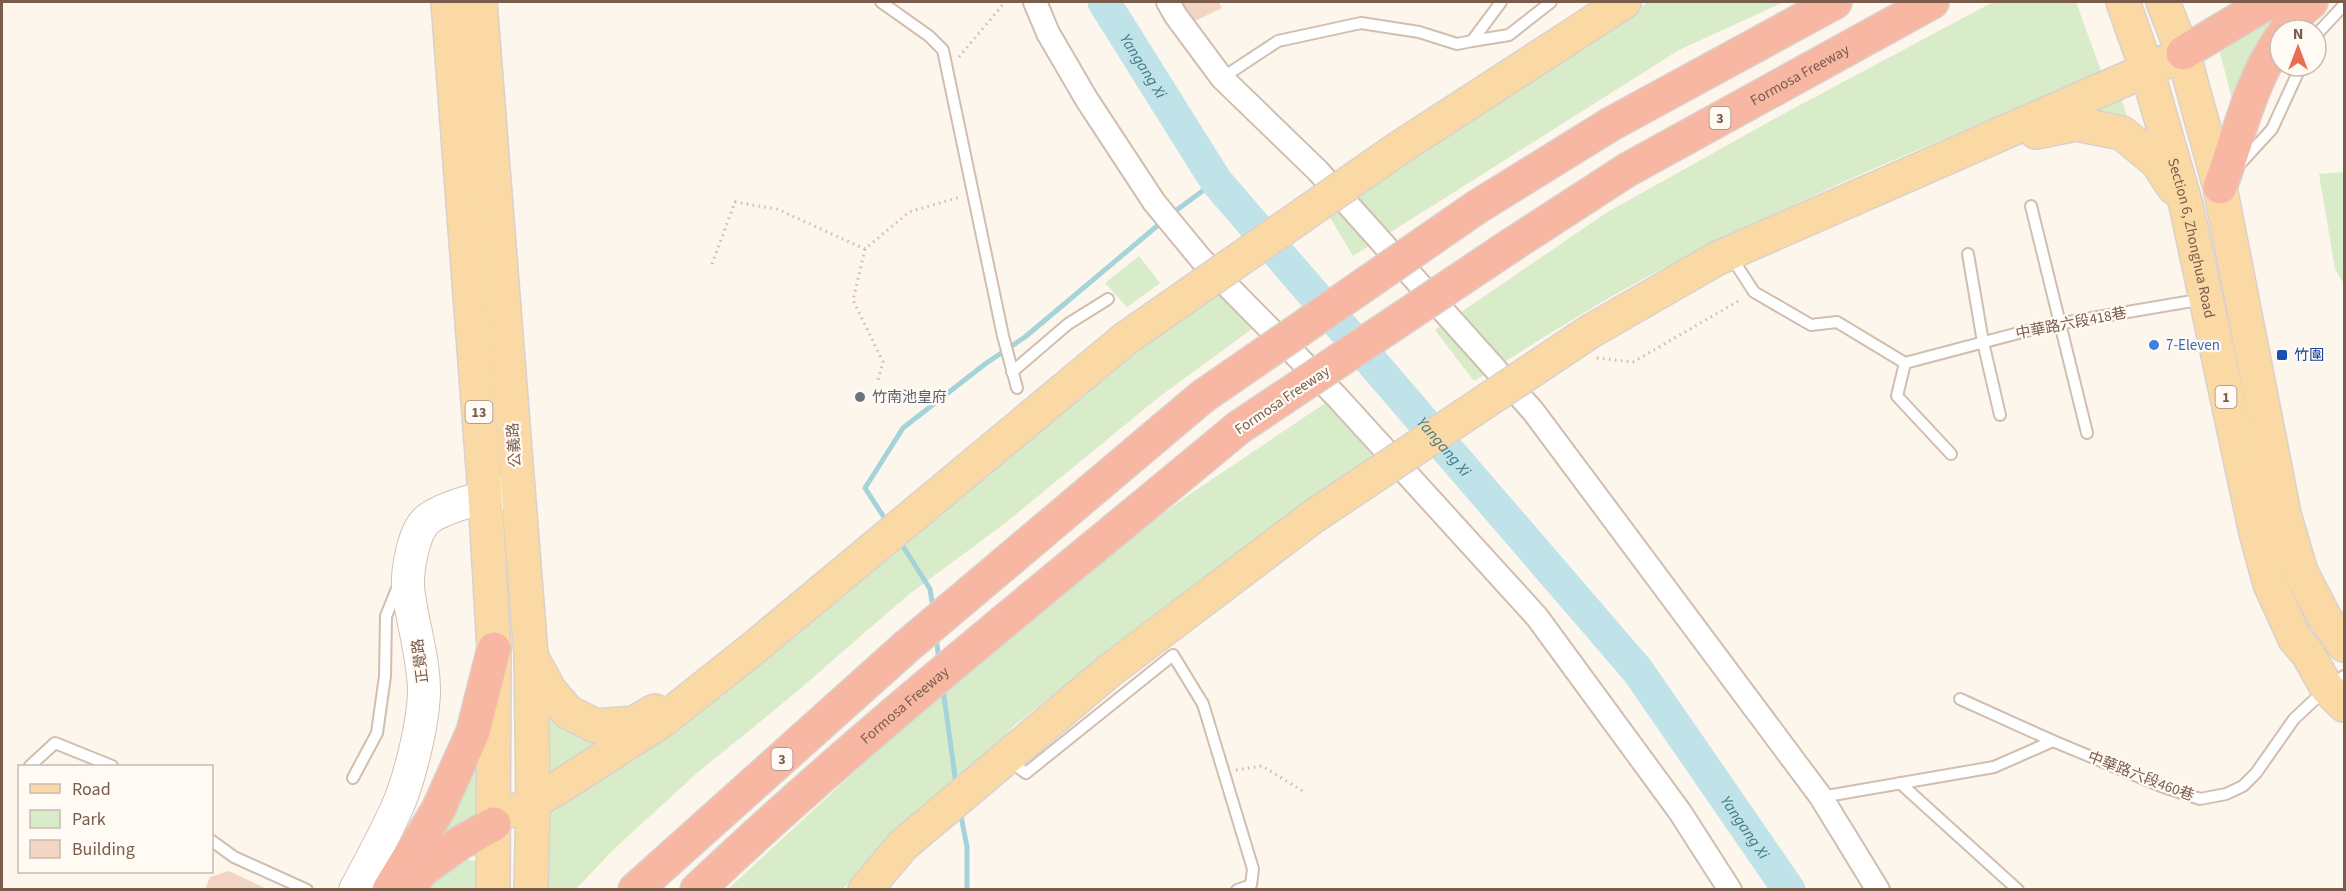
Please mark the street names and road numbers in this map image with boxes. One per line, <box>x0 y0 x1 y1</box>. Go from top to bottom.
street label: Formosa Freeway <box>1746 40 1853 111</box>
road number: 3 <box>1710 107 1730 129</box>
street label: Section 6, Zhonghua Road <box>2162 156 2220 320</box>
street label: 中華路六段418巷 <box>2014 302 2128 345</box>
street label: Formosa Freeway <box>1231 361 1334 440</box>
road number: 1 <box>2216 386 2236 408</box>
road number: 13 <box>466 401 492 423</box>
street label: 公義路 <box>502 422 527 468</box>
street label: 正覺路 <box>407 637 434 685</box>
street label: Formosa Freeway <box>856 662 954 749</box>
street label: 中華路六段460巷 <box>2085 747 2197 806</box>
road number: 3 <box>772 748 792 770</box>

